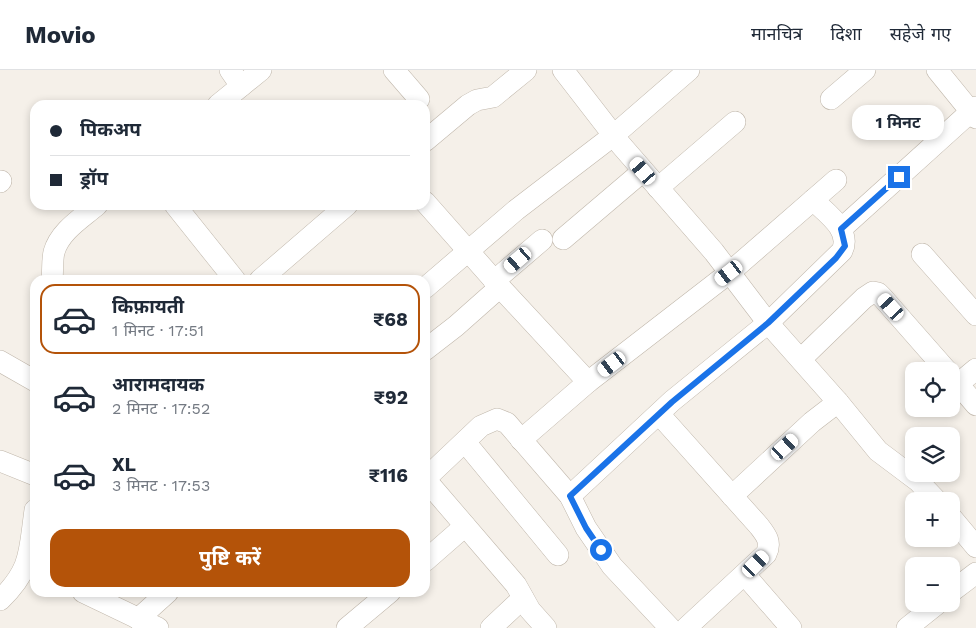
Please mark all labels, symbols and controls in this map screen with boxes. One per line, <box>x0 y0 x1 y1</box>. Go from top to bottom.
text: Movio <box>25 21 96 49</box>
text: मानचित्र <box>751 23 803 44</box>
text: दिशा <box>831 23 862 44</box>
text: सहेजे गए <box>890 23 951 44</box>
callout: 1 मिनट <box>853 104 945 140</box>
text: 1 मिनट <box>875 113 921 132</box>
text: पिकअप <box>80 118 141 141</box>
car <box>627 155 658 187</box>
route end <box>888 166 910 188</box>
text: ड्रॉप <box>80 167 108 190</box>
car <box>501 244 534 276</box>
car <box>712 258 745 288</box>
car <box>875 291 906 323</box>
text: किफ़ायती <box>112 295 184 318</box>
icon: car <box>52 297 97 342</box>
text: ₹68 <box>373 308 408 331</box>
text: 1 मिनट · 17:51 <box>112 321 204 340</box>
car <box>595 349 628 379</box>
map controls <box>905 362 960 612</box>
button: locate <box>905 362 960 417</box>
text: आरामदायक <box>112 373 204 396</box>
icon: car <box>52 375 97 420</box>
text: ₹92 <box>374 386 408 409</box>
text: 2 मिनट · 17:52 <box>112 399 210 418</box>
button: layers <box>905 427 960 482</box>
car <box>768 431 801 463</box>
icon: car <box>52 453 97 498</box>
text: XL <box>112 453 136 476</box>
text: ₹116 <box>368 464 408 487</box>
text: 3 मिनट · 17:53 <box>112 476 210 495</box>
button: + <box>905 492 960 547</box>
button: पुष्टि करें <box>50 529 410 587</box>
route start <box>590 539 612 561</box>
car <box>740 548 771 580</box>
button: − <box>905 557 960 612</box>

